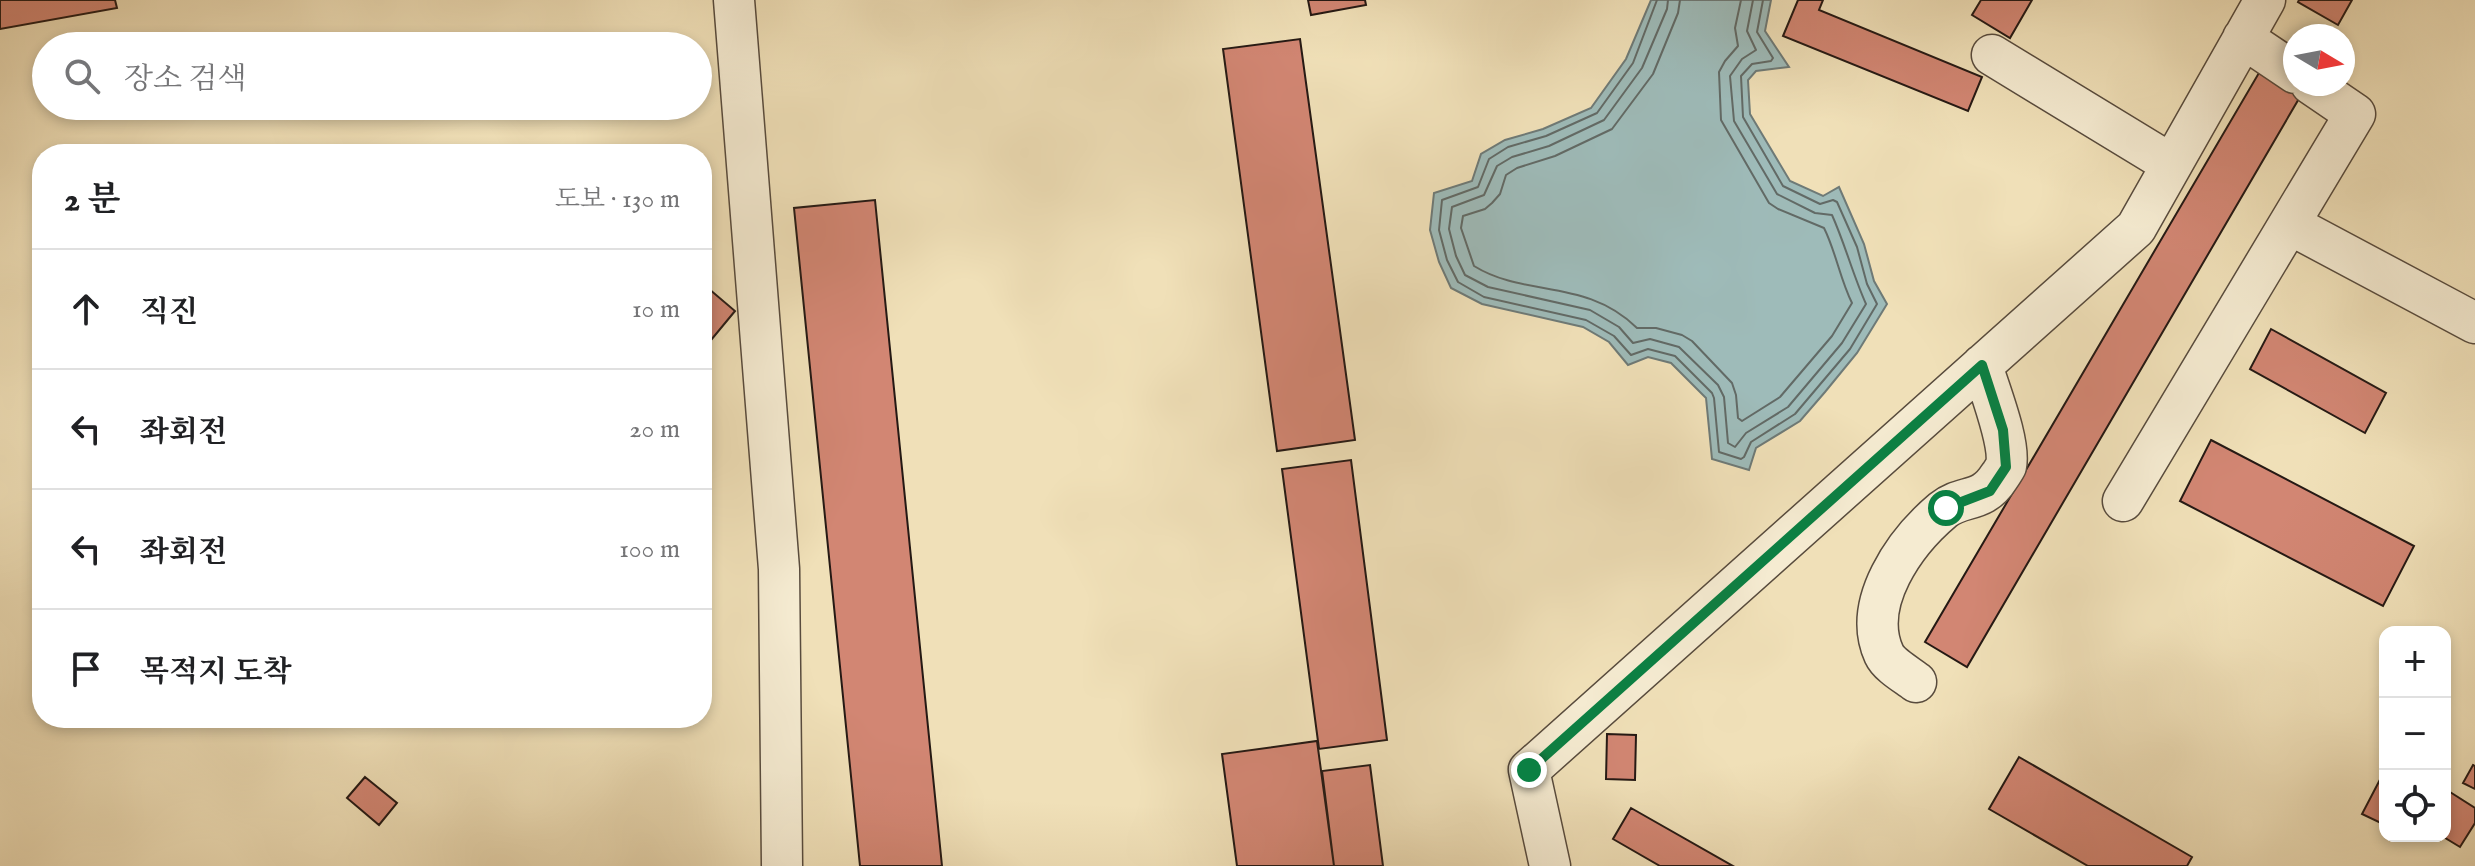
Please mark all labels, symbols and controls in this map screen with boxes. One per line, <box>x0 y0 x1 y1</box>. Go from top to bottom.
north arrow <box>2283 24 2355 96</box>
search box <box>32 32 712 120</box>
icon: search <box>60 54 104 98</box>
text: 장소 검색 <box>124 61 246 99</box>
text: 2 분 <box>64 179 120 222</box>
text: 도보 · 130 m <box>555 183 680 216</box>
icon: ahead <box>64 287 108 331</box>
text: 10 m <box>632 293 680 326</box>
text: 직진 <box>140 294 198 332</box>
icon: left <box>64 407 108 451</box>
text: 20 m <box>629 413 680 446</box>
text: 좌회전 <box>140 414 227 452</box>
route start <box>1928 490 1964 526</box>
icon: left <box>64 527 108 571</box>
text: 100 m <box>619 533 680 566</box>
text: 좌회전 <box>140 534 227 572</box>
map controls <box>2379 626 2451 842</box>
button: + <box>2379 626 2451 698</box>
icon: arrive <box>64 647 108 691</box>
text: 목적지 도착 <box>140 654 291 692</box>
button: − <box>2379 698 2451 770</box>
route end <box>1511 752 1547 788</box>
button: locate <box>2379 770 2451 842</box>

